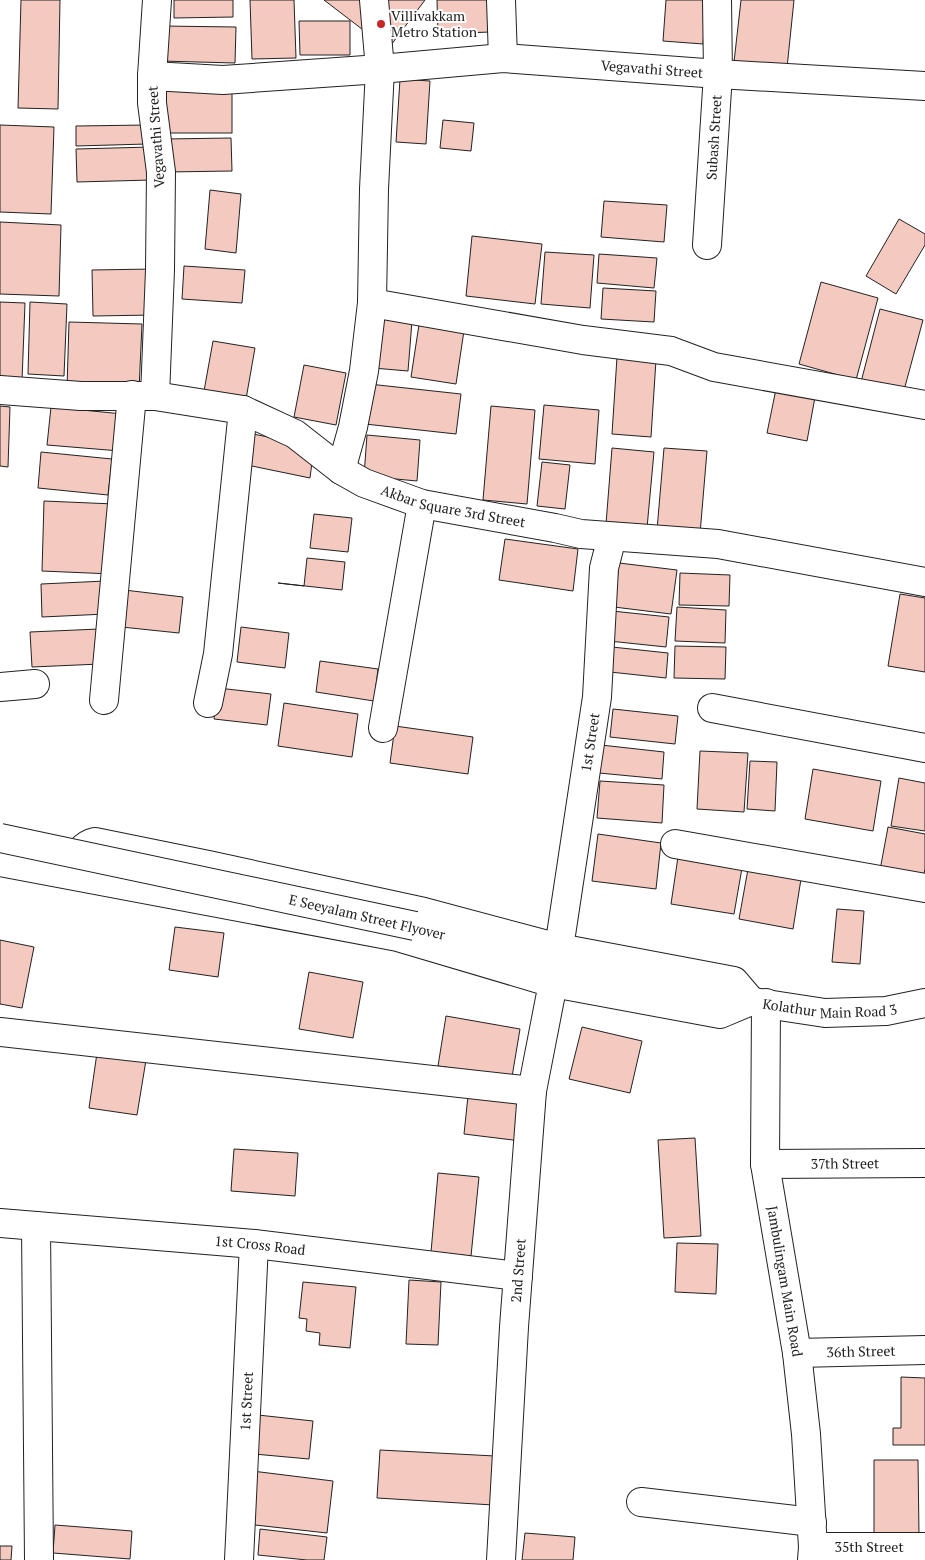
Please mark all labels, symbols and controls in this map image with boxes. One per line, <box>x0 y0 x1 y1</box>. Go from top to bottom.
place label: Villivakkam Metro Station <box>391 6 478 41</box>
marker: Villivakkam Metro Station <box>375 18 387 30</box>
street label: Vegavathi Street <box>600 55 705 82</box>
street label: Vegavathi Street <box>142 85 169 189</box>
street label: Subash Street <box>701 93 726 180</box>
street label: Akbar Square 3rd Street <box>378 480 528 532</box>
street label: 1st Street <box>576 711 604 773</box>
street label: E Seeyalam Street Flyover <box>287 889 448 944</box>
street label: Kolathur Main Road 3 <box>761 994 899 1022</box>
street label: 37th Street <box>811 1153 880 1173</box>
street label: Jambulingam Main Road <box>763 1204 808 1358</box>
street label: 1st Cross Road <box>214 1231 307 1259</box>
street label: 2nd Street <box>506 1237 530 1303</box>
street label: 36th Street <box>826 1341 897 1361</box>
street label: 1st Street <box>235 1370 257 1431</box>
street label: 35th Street <box>834 1537 904 1556</box>

